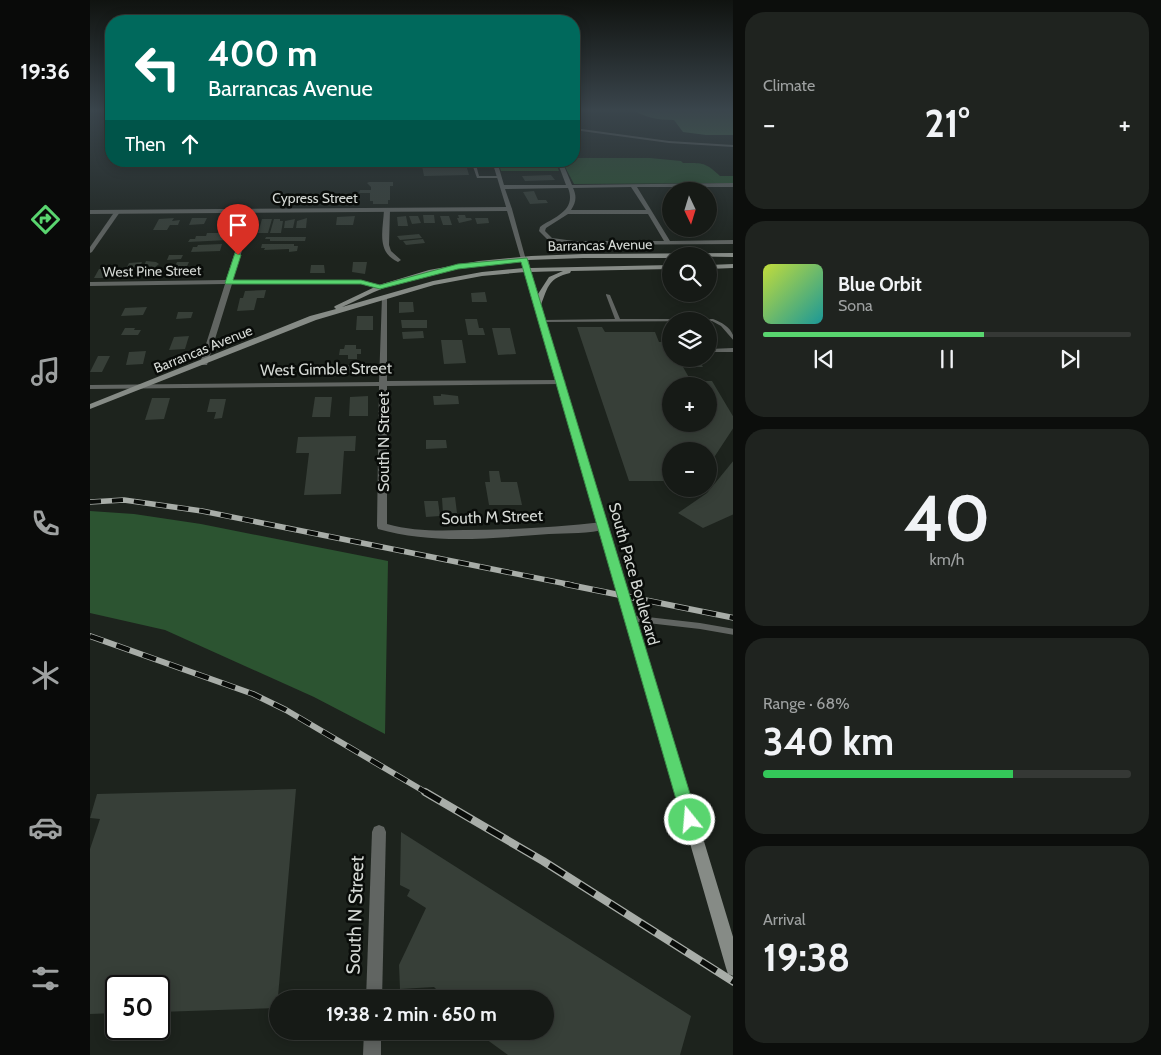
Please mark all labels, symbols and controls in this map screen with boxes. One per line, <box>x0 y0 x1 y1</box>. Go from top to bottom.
text: 400 m <box>208 32 317 75</box>
icon: left <box>125 35 190 100</box>
text: 19:36 <box>20 58 70 85</box>
text: Barrancas Avenue <box>208 75 373 102</box>
text: Climate <box>763 76 815 95</box>
text: 21° <box>924 100 970 147</box>
text: − <box>763 107 775 141</box>
text: + <box>1119 107 1131 141</box>
icon: ahead <box>176 130 204 158</box>
text: Then <box>125 133 166 156</box>
north arrow <box>662 182 718 238</box>
map controls <box>662 182 717 497</box>
street label: Cypress Street <box>272 189 358 207</box>
icon: directions <box>28 202 63 237</box>
pin <box>217 204 259 255</box>
icon: arrive <box>224 211 252 239</box>
street label: Barrancas Avenue <box>547 235 653 255</box>
button: search <box>662 247 717 302</box>
street label: West Pine Street <box>103 261 202 281</box>
text: Blue Orbit <box>838 273 922 296</box>
text: Sona <box>838 296 873 315</box>
button: layers <box>662 312 717 367</box>
street label: Barrancas Avenue <box>151 321 255 377</box>
icon: previous <box>810 345 838 373</box>
icon: pause <box>933 345 961 373</box>
icon: next <box>1056 345 1084 373</box>
icon: music <box>28 354 63 389</box>
street label: West Gimble Street <box>260 358 393 380</box>
button: + <box>662 377 717 432</box>
street label: South N Street <box>374 391 393 492</box>
button: − <box>662 442 717 497</box>
text: 40 <box>904 478 990 557</box>
street label: South Pace Boulevard <box>605 500 663 648</box>
icon: phone <box>28 506 63 541</box>
street label: South M Street <box>441 506 544 528</box>
text: km/h <box>929 550 965 569</box>
icon: climate <box>28 658 63 693</box>
text: Range · 68% <box>763 694 850 713</box>
text: 340 km <box>763 718 894 765</box>
position arrow <box>663 793 715 845</box>
icon: car <box>28 810 63 845</box>
street label: South N Street <box>341 855 369 975</box>
text: Arrival <box>763 910 806 929</box>
text: 19:38 <box>763 934 850 981</box>
icon: filters <box>28 961 63 996</box>
speed limit sign: 50 <box>105 975 170 1040</box>
text: 19:38 · 2 min · 650 m <box>326 1003 497 1026</box>

